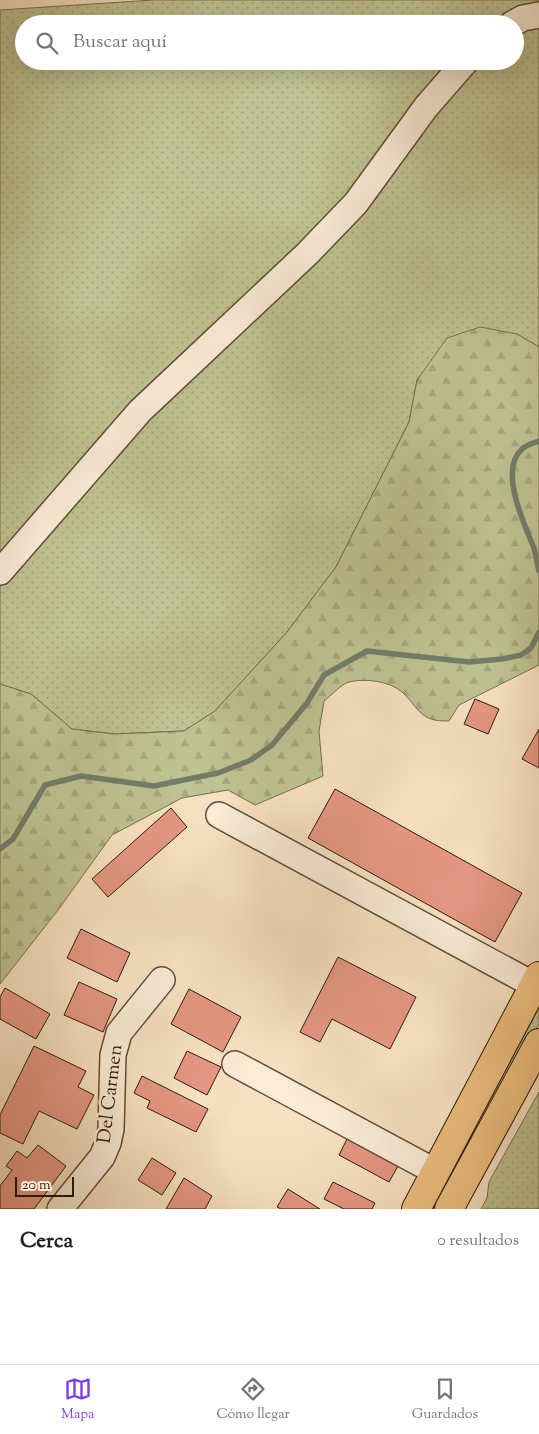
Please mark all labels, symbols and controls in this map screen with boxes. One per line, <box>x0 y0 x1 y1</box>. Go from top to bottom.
search box <box>15 15 524 70</box>
icon: search <box>33 29 61 57</box>
text: Buscar aquí <box>73 29 167 56</box>
street label: Del Carmen <box>92 1043 130 1145</box>
scale bar <box>15 1174 74 1197</box>
text: 20 m <box>22 1176 51 1196</box>
text: Cerca <box>20 1227 73 1257</box>
text: 0 resultados <box>437 1230 519 1253</box>
tab: Mapa <box>61 1375 94 1425</box>
tab: Cómo llegar <box>217 1375 290 1425</box>
tab: Guardados <box>412 1375 478 1425</box>

